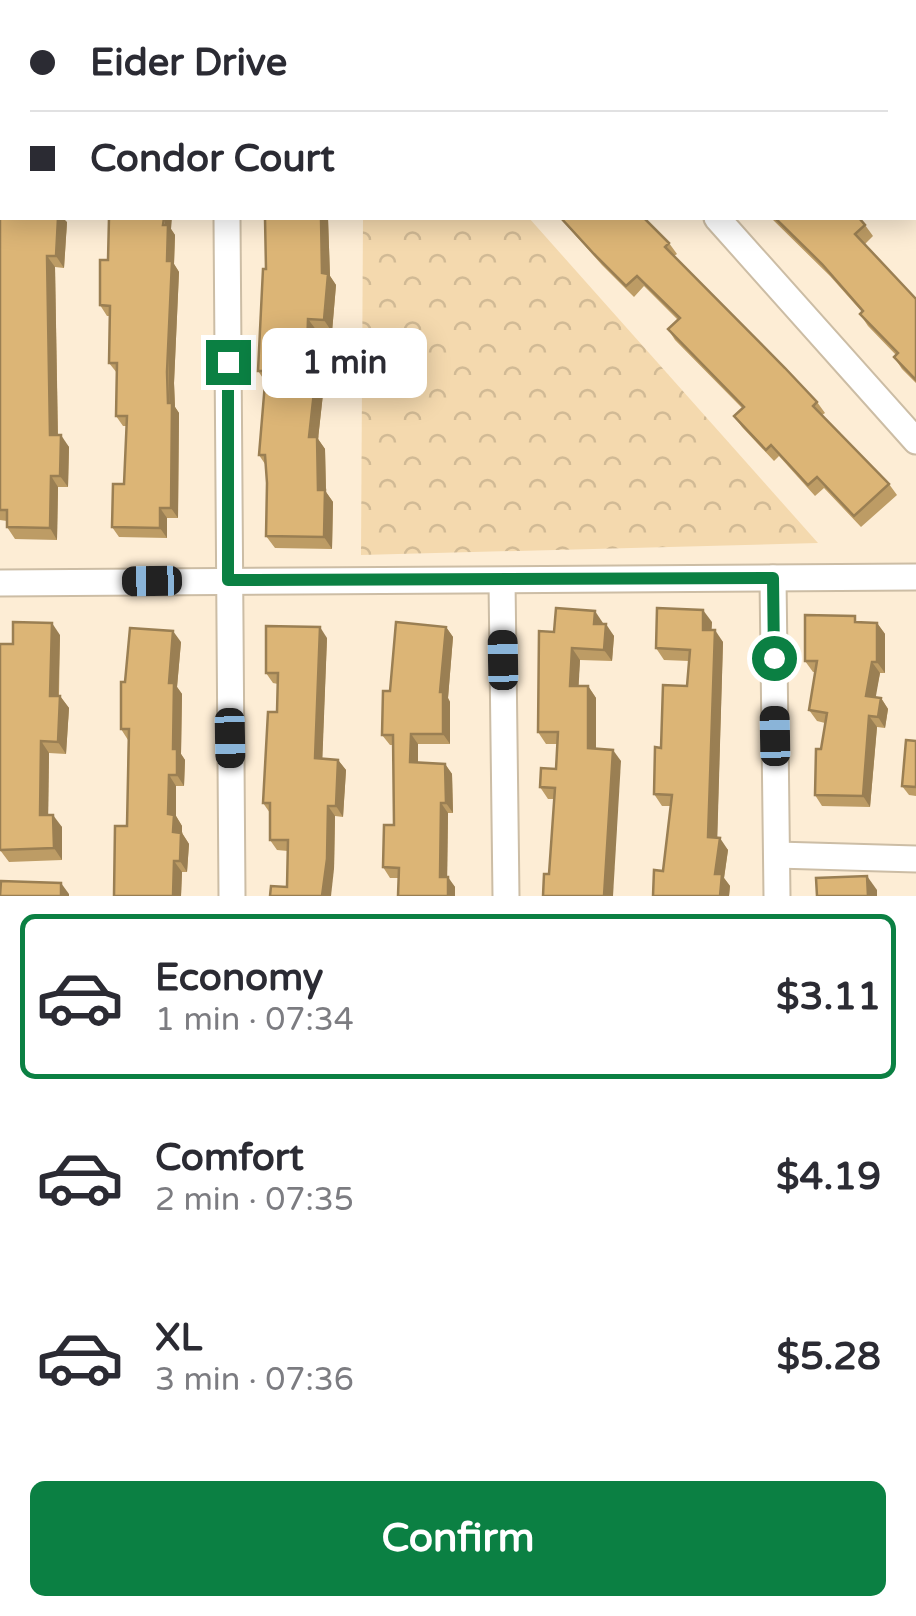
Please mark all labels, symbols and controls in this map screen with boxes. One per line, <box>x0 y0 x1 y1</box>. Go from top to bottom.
text: Eider Drive <box>90 40 287 86</box>
text: Condor Court <box>90 136 335 182</box>
callout: 1 min <box>263 327 428 397</box>
route end <box>206 340 251 385</box>
text: 1 min <box>302 344 387 382</box>
car <box>122 565 182 597</box>
car <box>487 630 519 690</box>
route start <box>752 636 797 681</box>
car <box>759 706 791 766</box>
car <box>214 708 246 768</box>
icon: car <box>35 952 125 1042</box>
text: Economy <box>155 955 323 1001</box>
text: $3.11 <box>776 974 881 1020</box>
text: 1 min · 07:34 <box>155 1001 354 1039</box>
icon: car <box>35 1132 125 1222</box>
text: Comfort <box>155 1135 304 1181</box>
text: $4.19 <box>776 1154 881 1200</box>
text: 2 min · 07:35 <box>155 1181 354 1219</box>
icon: car <box>35 1312 125 1402</box>
text: XL <box>155 1315 202 1361</box>
text: $5.28 <box>776 1334 881 1380</box>
text: 3 min · 07:36 <box>155 1361 354 1399</box>
button: Confirm <box>30 1481 886 1596</box>

